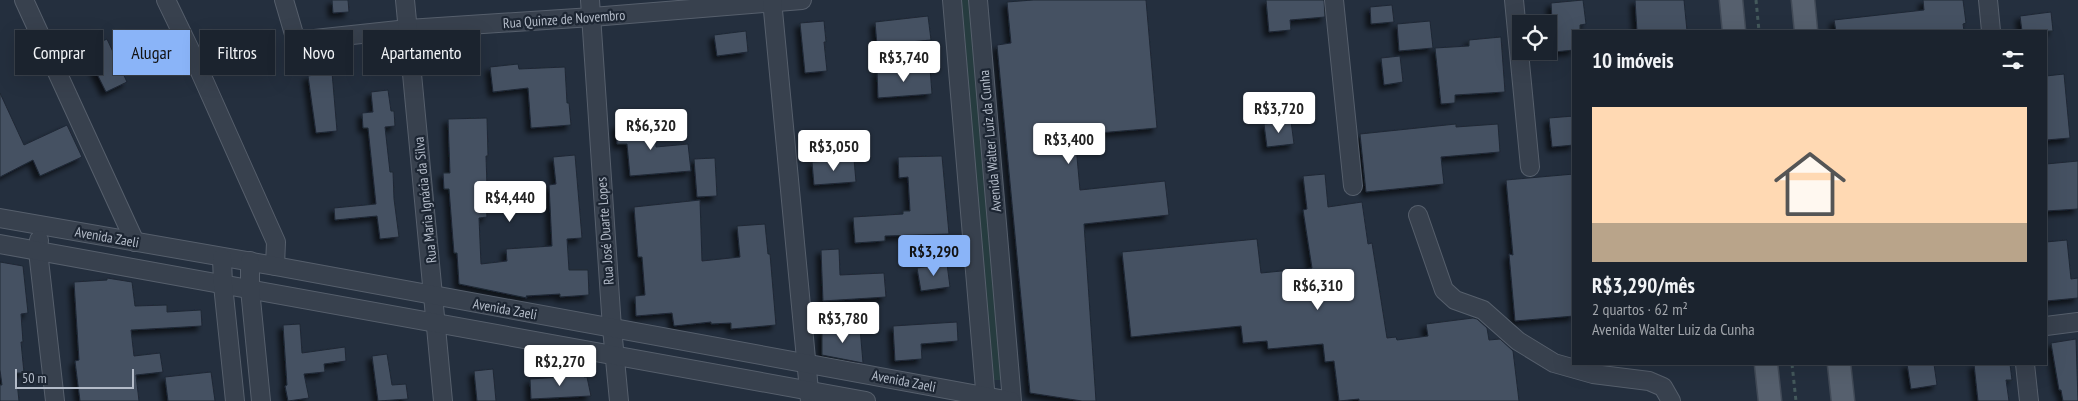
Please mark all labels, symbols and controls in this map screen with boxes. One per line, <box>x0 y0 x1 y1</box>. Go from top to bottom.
street label: Rua Quinze de Novembro <box>502 6 626 32</box>
map controls <box>1512 15 1557 60</box>
button: locate <box>1512 15 1557 60</box>
chip: Comprar <box>15 30 103 75</box>
chip: Alugar <box>113 30 190 75</box>
chip: Filtros <box>200 30 275 75</box>
chip: Novo <box>285 30 353 75</box>
chip: Apartamento <box>363 30 480 75</box>
pin: R$3,740 <box>858 41 950 83</box>
icon: filters <box>1999 46 2027 74</box>
text: R$3,740 <box>879 47 929 67</box>
text: 10 imóveis <box>1592 47 1673 74</box>
street label: Avenida Walter Luiz da Cunha <box>975 69 1005 213</box>
pin: R$3,720 <box>1233 92 1325 134</box>
text: R$3,720 <box>1254 98 1304 118</box>
pin: R$6,320 <box>605 108 697 151</box>
text: R$6,320 <box>626 115 676 135</box>
pin: R$3,400 <box>1023 122 1115 165</box>
text: R$3,400 <box>1044 129 1094 149</box>
pin: R$3,050 <box>788 130 880 172</box>
street label: Rua Maria Ignácia da Silva <box>409 136 441 264</box>
text: R$3,050 <box>809 136 859 156</box>
icon: home <box>1765 139 1855 229</box>
street label: Rua José Duarte Lopes <box>592 176 618 285</box>
pin: R$4,440 <box>464 180 556 223</box>
text: R$4,440 <box>485 187 535 207</box>
street label: Avenida Zaeli <box>74 223 140 251</box>
pin: R$3,290 <box>888 234 980 277</box>
text: R$3,290 <box>909 241 959 261</box>
pin: R$6,310 <box>1272 268 1364 311</box>
text: R$3,290/mês <box>1592 272 1695 299</box>
text: R$6,310 <box>1293 275 1343 295</box>
street label: Avenida Zaeli <box>472 295 538 323</box>
text: 2 quartos · 62 m² <box>1592 299 1688 319</box>
pin: R$3,780 <box>797 302 889 344</box>
text: R$3,780 <box>818 308 868 328</box>
text: Avenida Walter Luiz da Cunha <box>1592 319 1755 339</box>
pin: R$2,270 <box>514 344 606 387</box>
text: R$2,270 <box>535 351 585 371</box>
scale bar <box>15 366 134 389</box>
street label: Avenida Zaeli <box>871 366 937 396</box>
text: 50 m <box>22 369 47 387</box>

